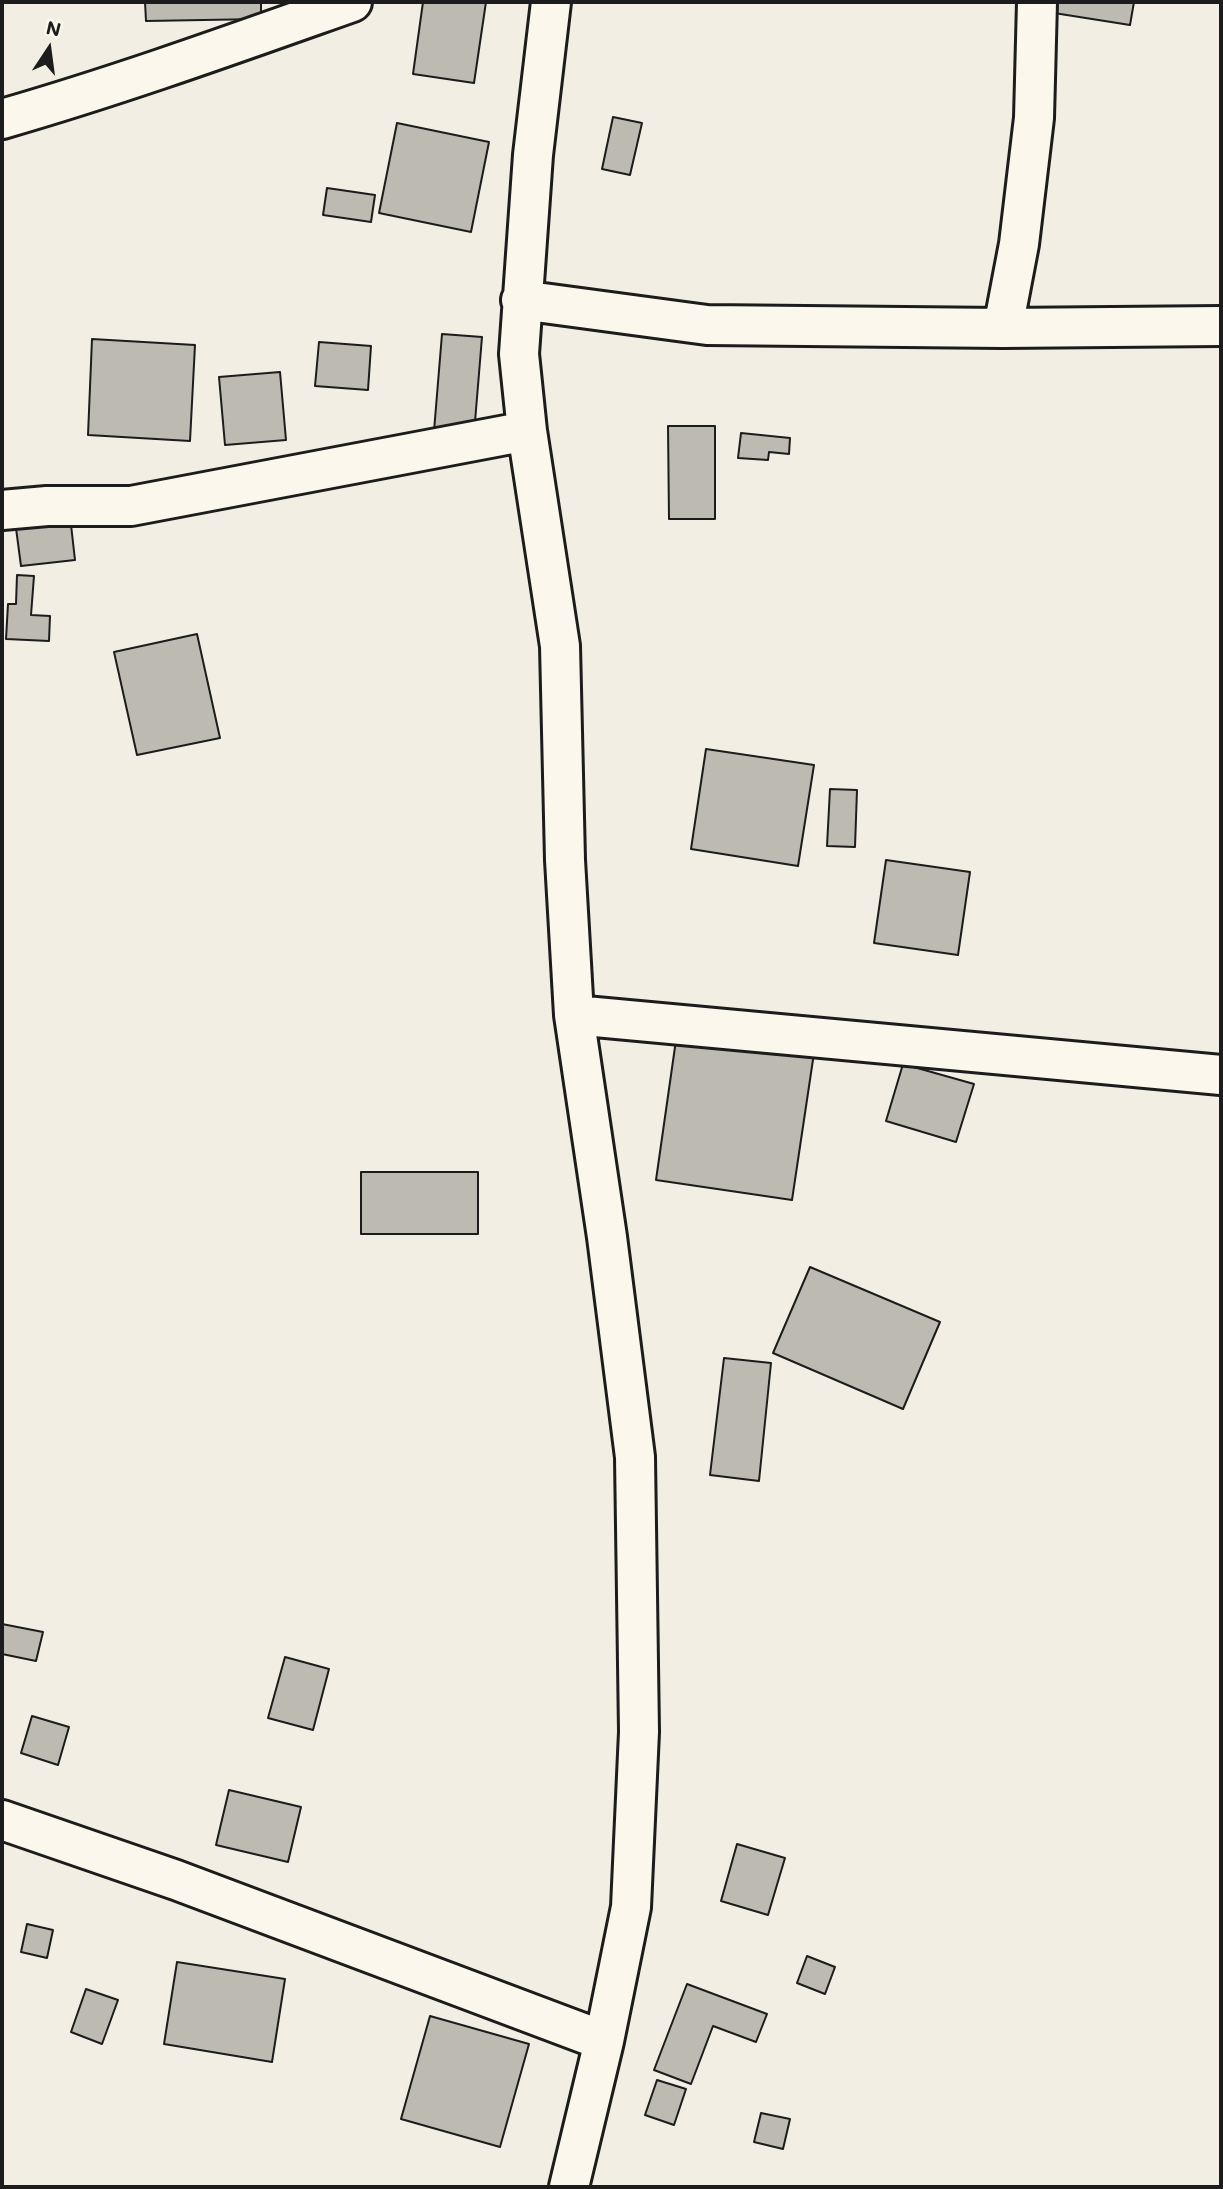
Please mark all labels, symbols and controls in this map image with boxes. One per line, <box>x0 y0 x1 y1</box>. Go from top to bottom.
north arrow <box>14 14 84 84</box>
text: N <box>44 14 64 42</box>

